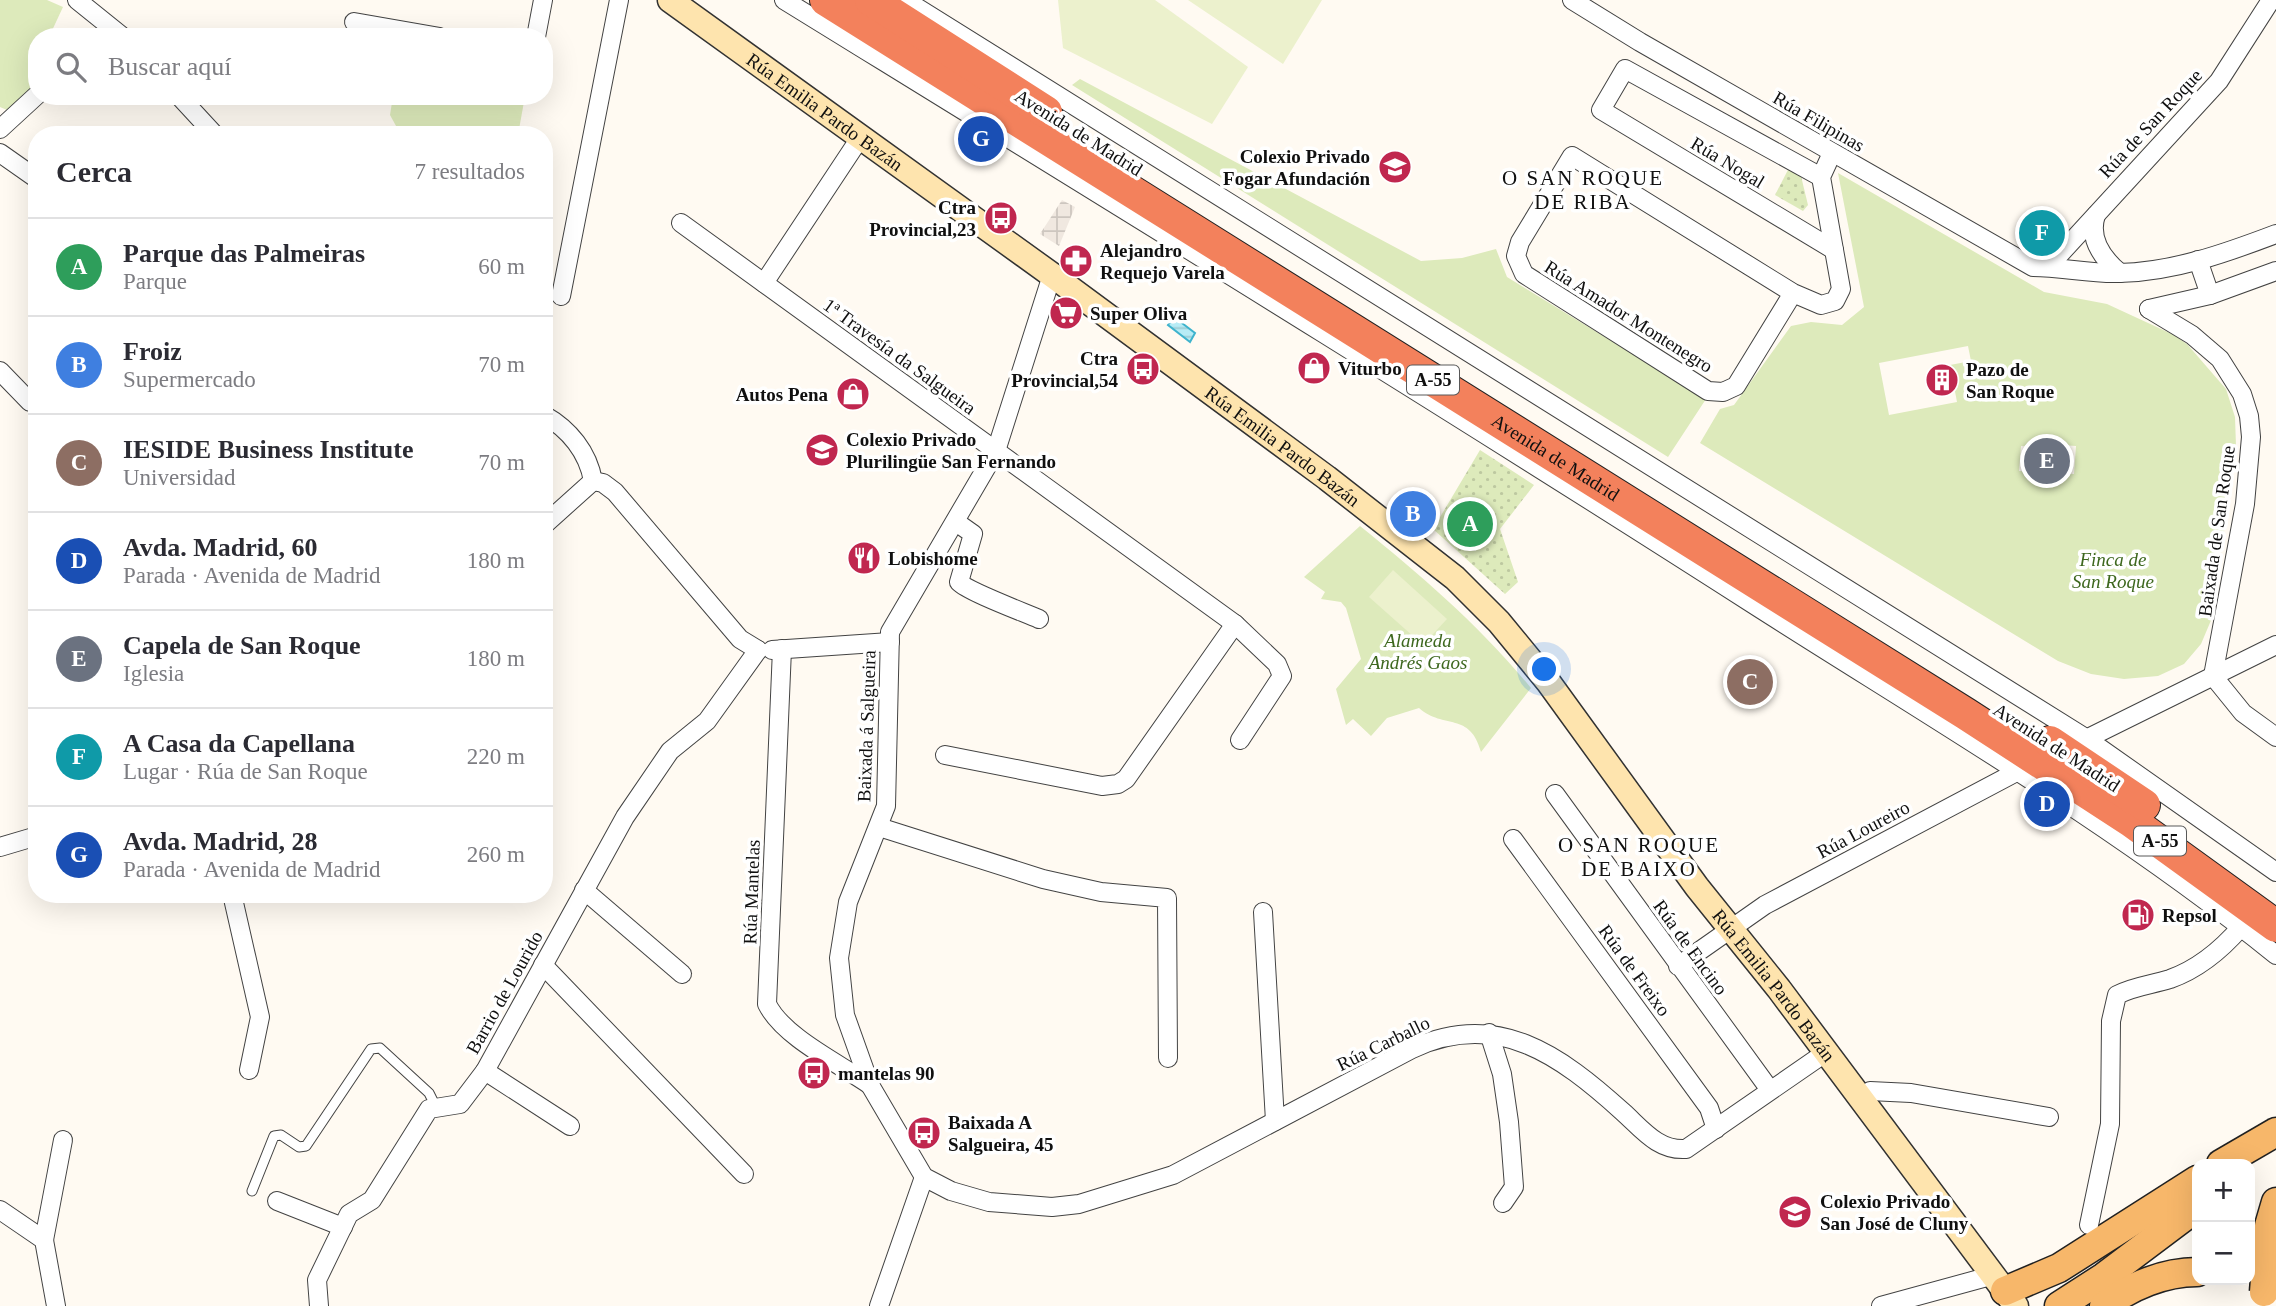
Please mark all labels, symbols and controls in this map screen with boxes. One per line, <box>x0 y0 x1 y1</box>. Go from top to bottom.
search box <box>28 28 553 105</box>
icon: search <box>52 48 90 86</box>
street label: Rúa Emilia Pardo Bazán <box>743 49 907 176</box>
text: Buscar aquí <box>108 52 231 81</box>
street label: Rúa de San Roque <box>2095 65 2206 182</box>
street label: Avenida de Madrid <box>1011 85 1147 180</box>
street label: Rúa Filipinas <box>1769 87 1868 156</box>
pin: G <box>958 113 1004 165</box>
street label: Rúa Nogal <box>1687 132 1768 192</box>
place label: Colexio Privado Fogar Afundación <box>1223 146 1370 189</box>
school or university icon: Colexio Privado Fogar Afundación <box>1376 148 1414 186</box>
text: Cerca <box>56 155 132 188</box>
text: 7 resultados <box>414 159 525 184</box>
district label: O SAN ROQUE DE RIBA <box>1502 166 1664 214</box>
place label: Ctra Provincial,23 <box>869 197 976 240</box>
bus stop icon: Ctra Provincial,23 <box>982 199 1020 237</box>
pin: F <box>2019 207 2065 259</box>
text: Parque das Palmeiras <box>123 239 365 268</box>
place label: Alejandro Requejo Varela <box>1100 240 1225 283</box>
pharmacy icon: Alejandro Requejo Varela <box>1057 242 1095 280</box>
text: A <box>71 254 87 279</box>
text: 60 m <box>478 254 525 279</box>
street label: Rúa Amador Montenegro <box>1541 256 1717 377</box>
text: Parque <box>123 269 187 294</box>
street label: 1ª Travesía da Salgueira <box>819 294 980 419</box>
supermarket icon: Super Oliva <box>1047 294 1085 332</box>
place label: Super Oliva <box>1090 303 1188 324</box>
text: Froiz <box>123 337 182 366</box>
place label: Ctra Provincial,54 <box>1011 348 1118 391</box>
shop icon: Viturbo <box>1295 349 1333 387</box>
bus stop icon: Ctra Provincial,54 <box>1124 350 1162 388</box>
text: B <box>71 352 87 377</box>
text: 70 m <box>478 352 525 377</box>
place label: Viturbo <box>1338 358 1402 379</box>
place label: Pazo de San Roque <box>1966 359 2054 402</box>
building icon: Pazo de San Roque <box>1923 361 1961 399</box>
road number: A-55 <box>1407 366 1459 394</box>
text: Supermercado <box>123 367 256 392</box>
shop icon: Autos Pena <box>834 375 872 413</box>
street label: Rúa Emilia Pardo Bazán <box>1201 382 1364 511</box>
place label: Autos Pena <box>736 384 828 405</box>
street label: Avenida de Madrid <box>1488 410 1623 505</box>
place label: Colexio Privado Plurilingüe San Fernando <box>846 429 1056 472</box>
school or university icon: Colexio Privado Plurilingüe San Fernando <box>803 431 841 469</box>
text: IESIDE Business Institute <box>123 435 413 464</box>
pin: E <box>2024 435 2070 487</box>
street label: Baixada de San Roque <box>2194 444 2239 618</box>
text: C <box>71 450 87 475</box>
text: 70 m <box>478 450 525 475</box>
text: Universidad <box>123 465 235 490</box>
pin: B <box>1390 488 1436 540</box>
pin: A <box>1447 498 1493 550</box>
text: Avda. Madrid, 60 <box>123 533 318 562</box>
restaurant icon: Lobishome <box>845 539 883 577</box>
text: D <box>71 548 87 573</box>
text: 180 m <box>467 548 525 573</box>
place label: Lobishome <box>888 548 978 569</box>
park label: Finca de San Roque <box>2072 549 2154 592</box>
text: Parada · Avenida de Madrid <box>123 563 381 588</box>
park label: Alameda Andrés Gaos <box>1367 630 1467 673</box>
text: Capela de San Roque <box>123 631 361 660</box>
text: E <box>71 646 87 671</box>
text: 180 m <box>467 646 525 671</box>
street label: Baixada á Salgueira <box>853 649 880 802</box>
your location <box>1527 652 1561 686</box>
pin: C <box>1727 656 1773 708</box>
text: Iglesia <box>123 661 184 686</box>
street label: Avenida de Madrid <box>1990 699 2124 796</box>
text: A Casa da Capellana <box>123 729 355 758</box>
text: F <box>72 744 86 769</box>
text: 220 m <box>467 744 525 769</box>
text: Lugar · Rúa de San Roque <box>123 759 368 784</box>
pin: D <box>2024 778 2070 830</box>
street label: Rúa Loureiro <box>1813 796 1913 863</box>
road number: A-55 <box>2134 826 2186 856</box>
text: Avda. Madrid, 28 <box>123 827 318 856</box>
district label: O SAN ROQUE DE BAIXO <box>1558 833 1720 881</box>
street label: Rúa Mantelas <box>739 839 764 945</box>
text: G <box>70 842 88 867</box>
text: 260 m <box>467 842 525 867</box>
text: Parada · Avenida de Madrid <box>123 857 381 882</box>
street label: Rúa de Encino <box>1649 896 1732 999</box>
fuel station icon: Repsol <box>2119 896 2157 934</box>
street label: Rúa Emilia Pardo Bazán <box>1708 905 1840 1066</box>
place label: Repsol <box>2162 905 2217 926</box>
street label: Rúa de Freixo <box>1594 921 1675 1020</box>
street label: Barrio de Lourido <box>462 927 547 1057</box>
street label: Rúa Carballo <box>1333 1012 1433 1075</box>
bus stop icon: mantelas 90 <box>795 1054 833 1092</box>
place label: mantelas 90 <box>838 1063 935 1084</box>
place label: Baixada A Salgueira, 45 <box>948 1112 1054 1155</box>
bus stop icon: Baixada A Salgueira, 45 <box>905 1114 943 1152</box>
map controls <box>2192 1159 2255 1285</box>
button: + <box>2192 1159 2255 1222</box>
place label: Colexio Privado San José de Cluny <box>1820 1191 1969 1234</box>
school or university icon: Colexio Privado San José de Cluny <box>1776 1193 1814 1231</box>
button: − <box>2192 1222 2255 1285</box>

